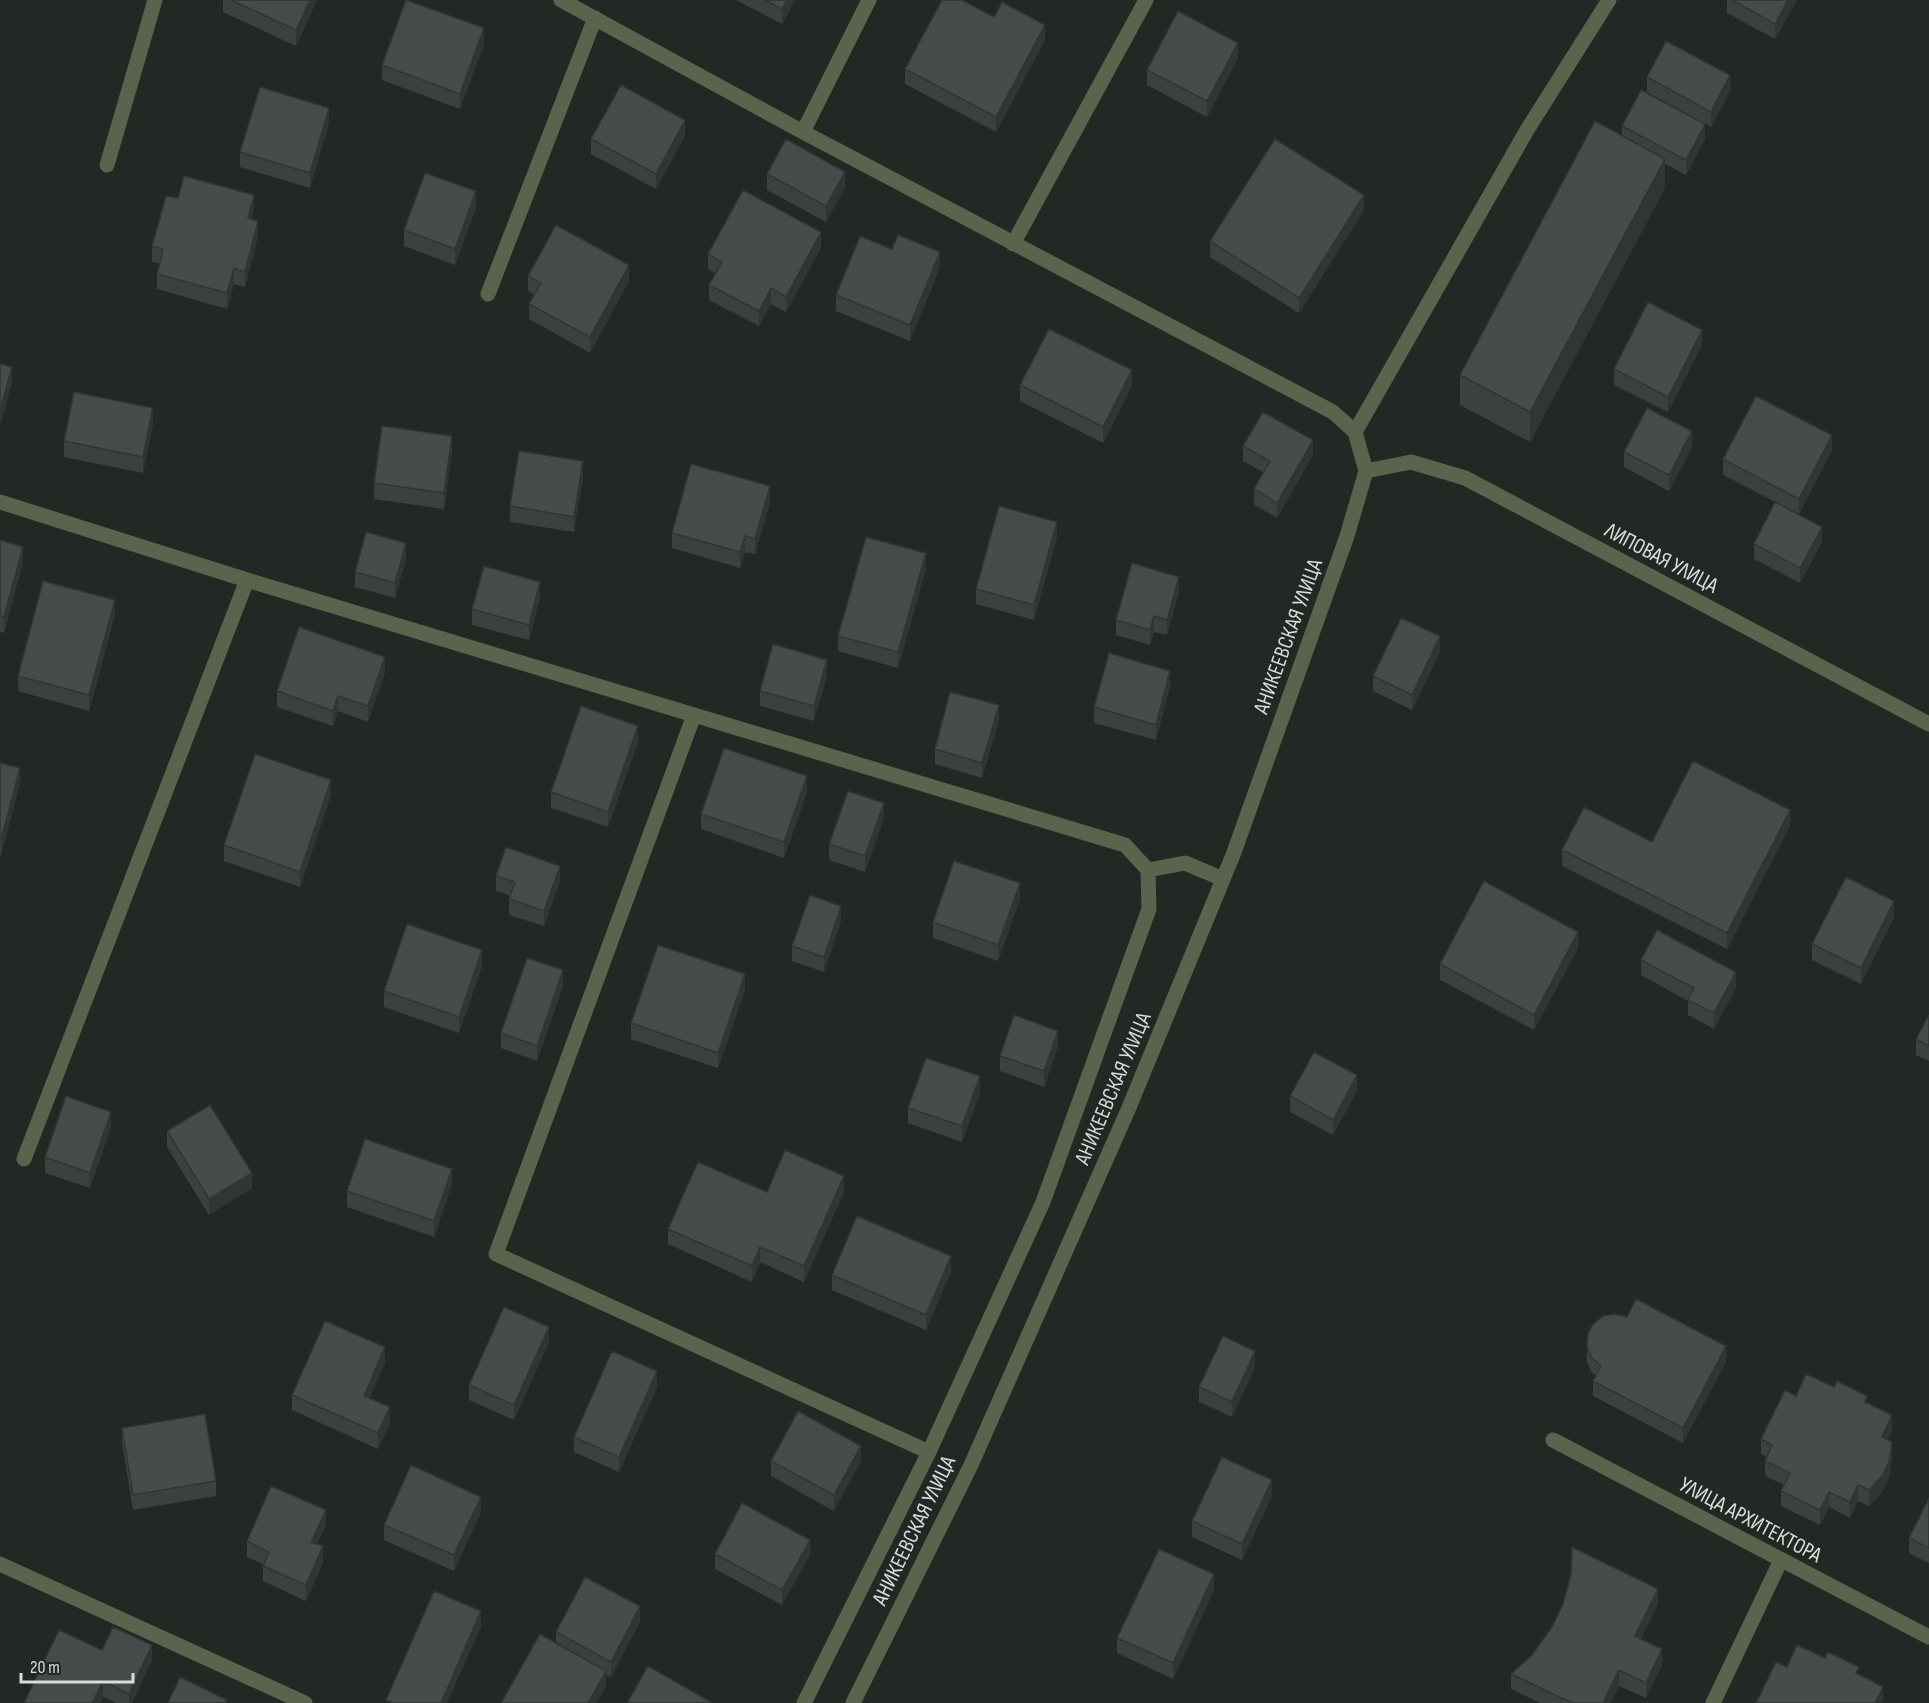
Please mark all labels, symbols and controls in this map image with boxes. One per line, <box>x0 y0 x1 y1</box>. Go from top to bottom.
street label: ЛИПОВАЯ УЛИЦА <box>1599 517 1723 600</box>
street label: АНИКЕЕВСКАЯ УЛИЦА <box>1248 555 1329 719</box>
street label: АНИКЕЕВСКАЯ УЛИЦА <box>1069 1008 1158 1170</box>
street label: АНИКЕЕВСКАЯ УЛИЦА <box>866 1451 962 1611</box>
street label: УЛИЦА АРХИТЕКТОРА <box>1674 1471 1827 1569</box>
scale bar <box>21 1646 134 1684</box>
text: 20 m <box>30 1657 60 1678</box>

